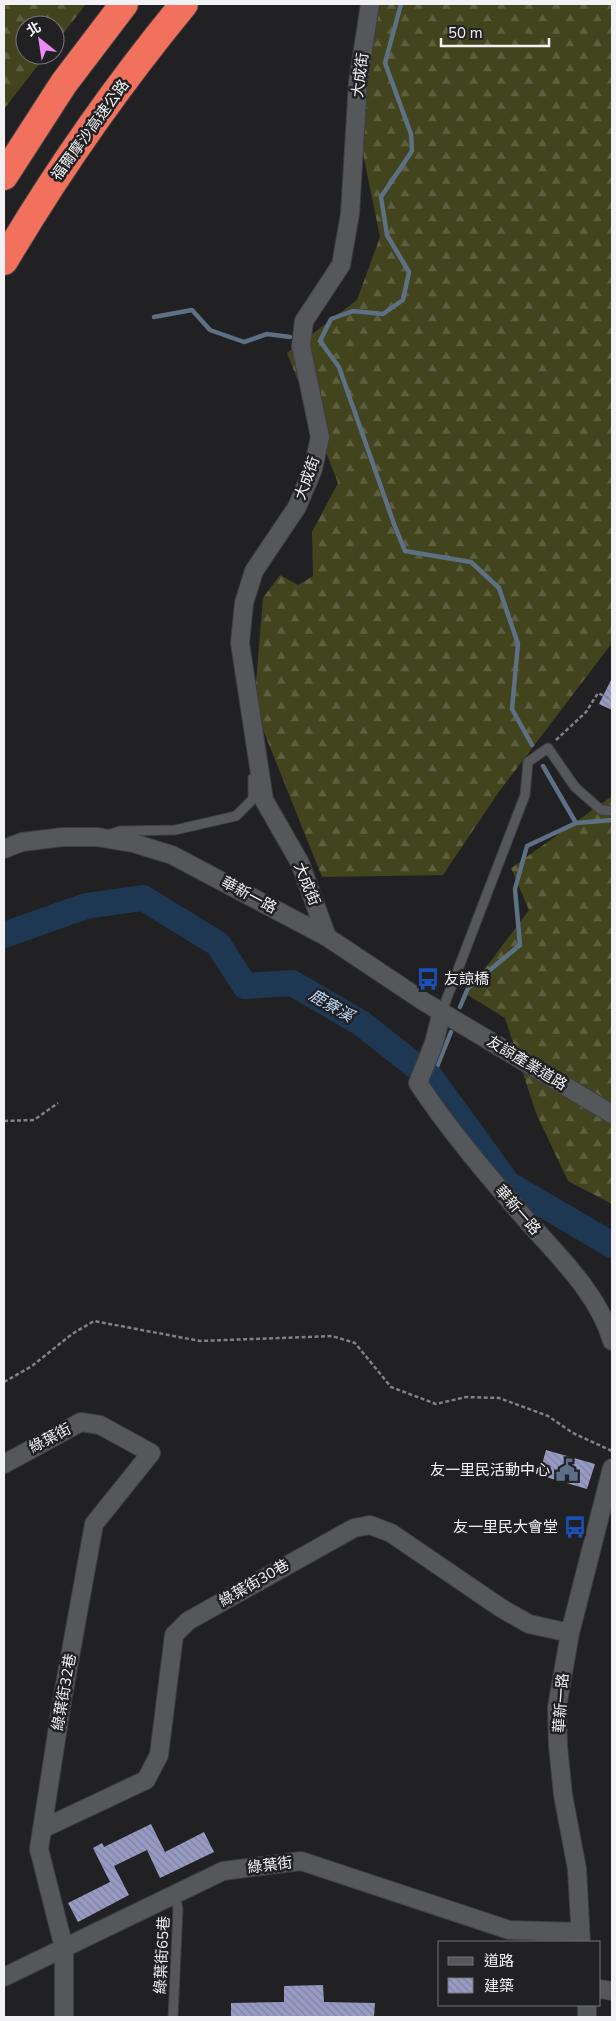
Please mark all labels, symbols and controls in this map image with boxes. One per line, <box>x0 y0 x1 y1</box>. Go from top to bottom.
north arrow <box>15 15 65 65</box>
scale bar <box>441 15 548 47</box>
text: 北 <box>23 17 45 41</box>
text: 50 m <box>448 23 483 43</box>
street label: 大成街 <box>347 51 373 99</box>
street label: 福爾摩沙高速公路 <box>47 76 133 184</box>
street label: 大成街 <box>290 453 324 503</box>
street label: 大成街 <box>289 859 325 909</box>
street label: 華新一路 <box>218 872 280 918</box>
bus stop icon: 友諒橋 <box>415 966 441 992</box>
place label: 友諒橋 <box>444 969 489 989</box>
water label: 鹿寮溪 <box>305 984 359 1029</box>
street label: 友諒產業道路 <box>483 1031 571 1095</box>
street label: 華新一路 <box>491 1181 545 1239</box>
street label: 綠葉街 <box>25 1419 75 1457</box>
public building icon: 友一里民活動中心 <box>554 1457 580 1483</box>
place label: 友一里民活動中心 <box>430 1460 550 1480</box>
bus stop icon: 友一里民大會堂 <box>562 1514 588 1540</box>
place label: 友一里民大會堂 <box>453 1517 558 1537</box>
street label: 綠葉街30巷 <box>215 1555 293 1611</box>
street label: 綠葉街32巷 <box>47 1652 81 1732</box>
street label: 華新一路 <box>549 1672 573 1734</box>
street label: 綠葉街 <box>246 1852 294 1878</box>
street label: 綠葉街65巷 <box>150 1916 174 1994</box>
legend <box>438 1941 601 2006</box>
text: 道路 <box>484 1951 514 1971</box>
text: 建築 <box>484 1976 514 1996</box>

